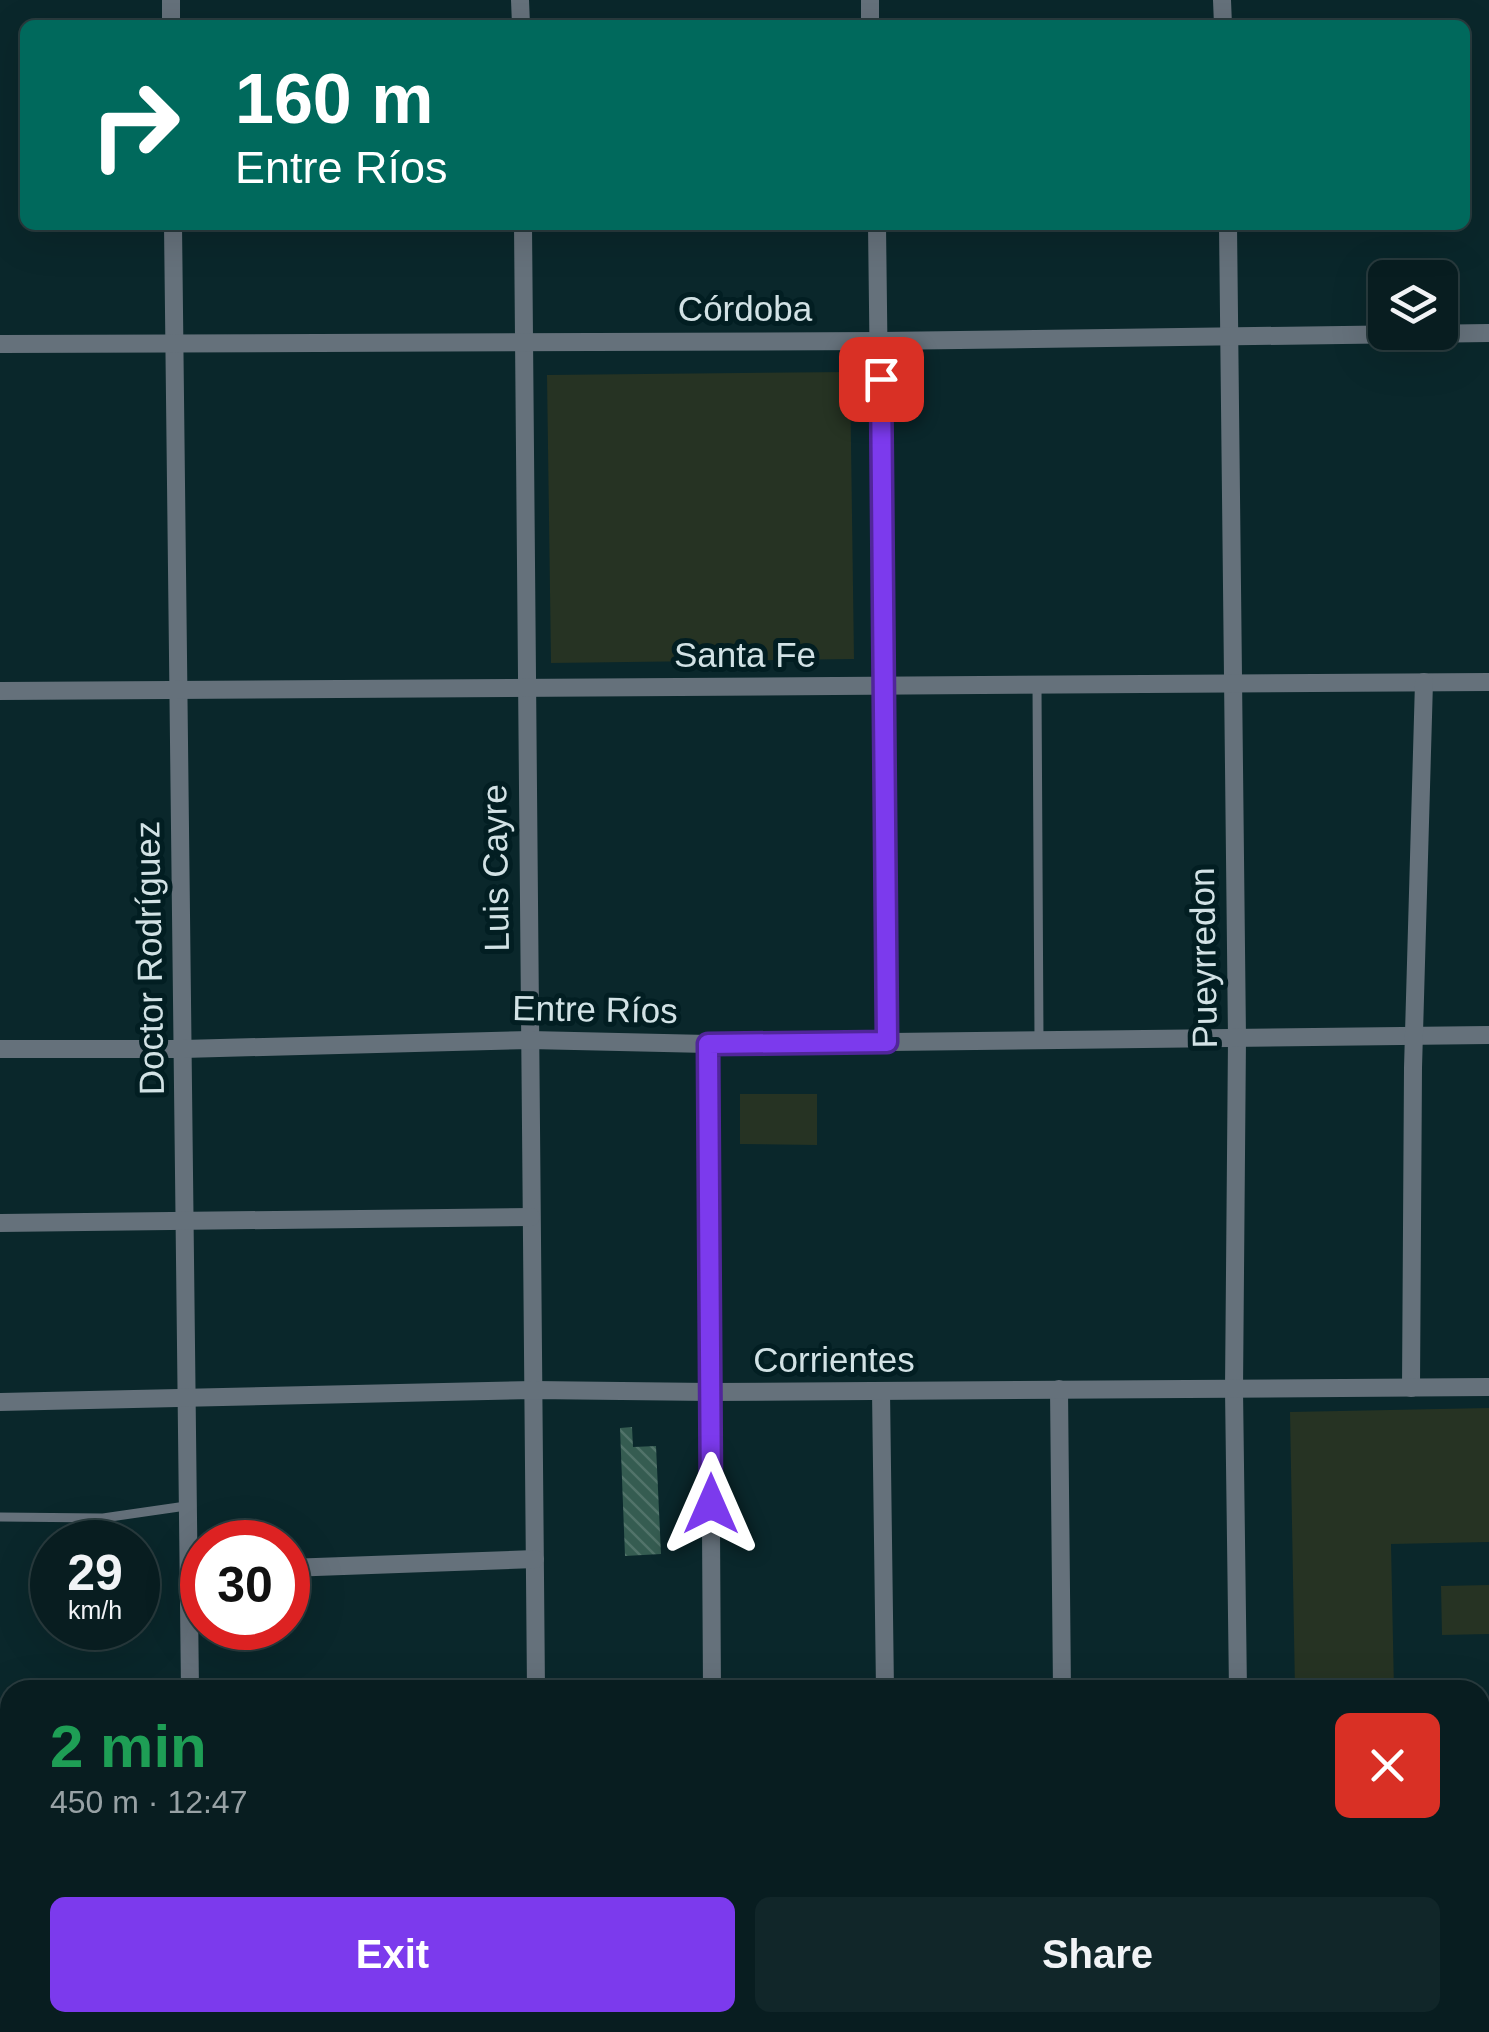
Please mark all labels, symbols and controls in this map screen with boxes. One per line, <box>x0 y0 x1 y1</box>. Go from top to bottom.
icon: right <box>70 60 200 190</box>
text: 160 m <box>235 60 433 138</box>
text: Entre Ríos <box>235 142 448 193</box>
map controls <box>1368 260 1458 350</box>
button: layers <box>1368 260 1458 350</box>
street label: Córdoba <box>678 289 813 328</box>
pin <box>839 337 924 422</box>
icon: arrive <box>854 352 909 407</box>
street label: Santa Fe <box>674 635 816 674</box>
street label: Luis Cayre <box>474 784 516 952</box>
street label: Doctor Rodríguez <box>127 821 171 1095</box>
street label: Pueyrredon <box>1182 867 1224 1049</box>
street label: Entre Ríos <box>512 988 678 1030</box>
street label: Corrientes <box>753 1340 915 1379</box>
position arrow <box>659 1452 763 1556</box>
speed limit sign: 30 <box>180 1520 310 1650</box>
text: 29 <box>67 1545 123 1601</box>
text: km/h <box>68 1596 122 1624</box>
text: 2 min <box>50 1713 207 1780</box>
button: close <box>1335 1713 1440 1818</box>
text: 450 m · 12:47 <box>50 1784 247 1820</box>
button: Exit <box>50 1897 735 2012</box>
button: Share <box>755 1897 1440 2012</box>

